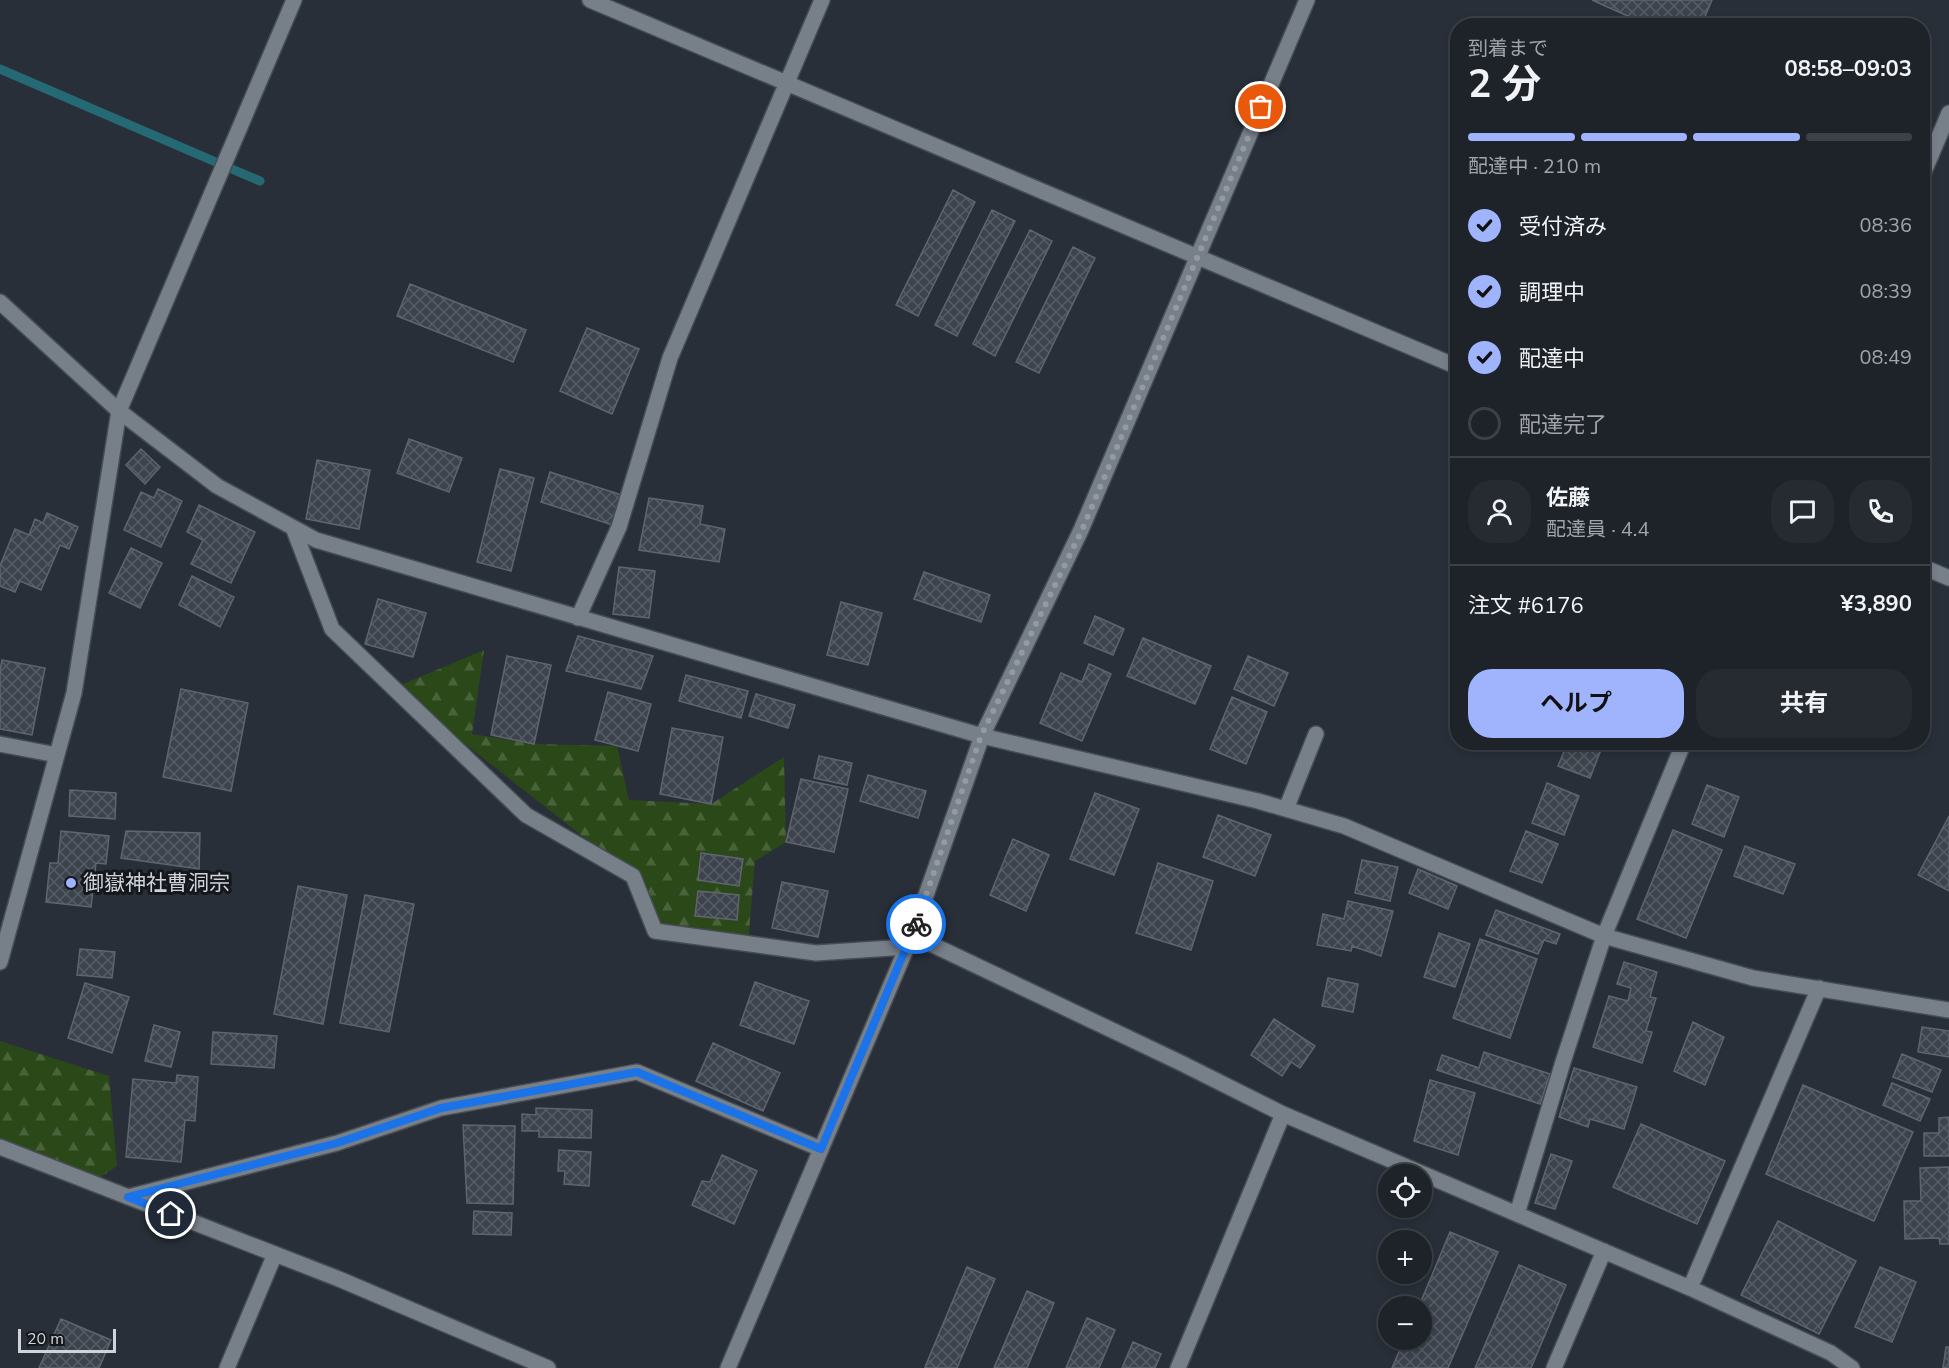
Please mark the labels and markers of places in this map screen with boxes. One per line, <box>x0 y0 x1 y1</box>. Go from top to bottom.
pin <box>1235 81 1286 132</box>
place label: 御嶽神社曹洞宗 <box>83 869 230 897</box>
marker: 御嶽神社曹洞宗 <box>64 876 78 890</box>
pin <box>145 1188 196 1239</box>

